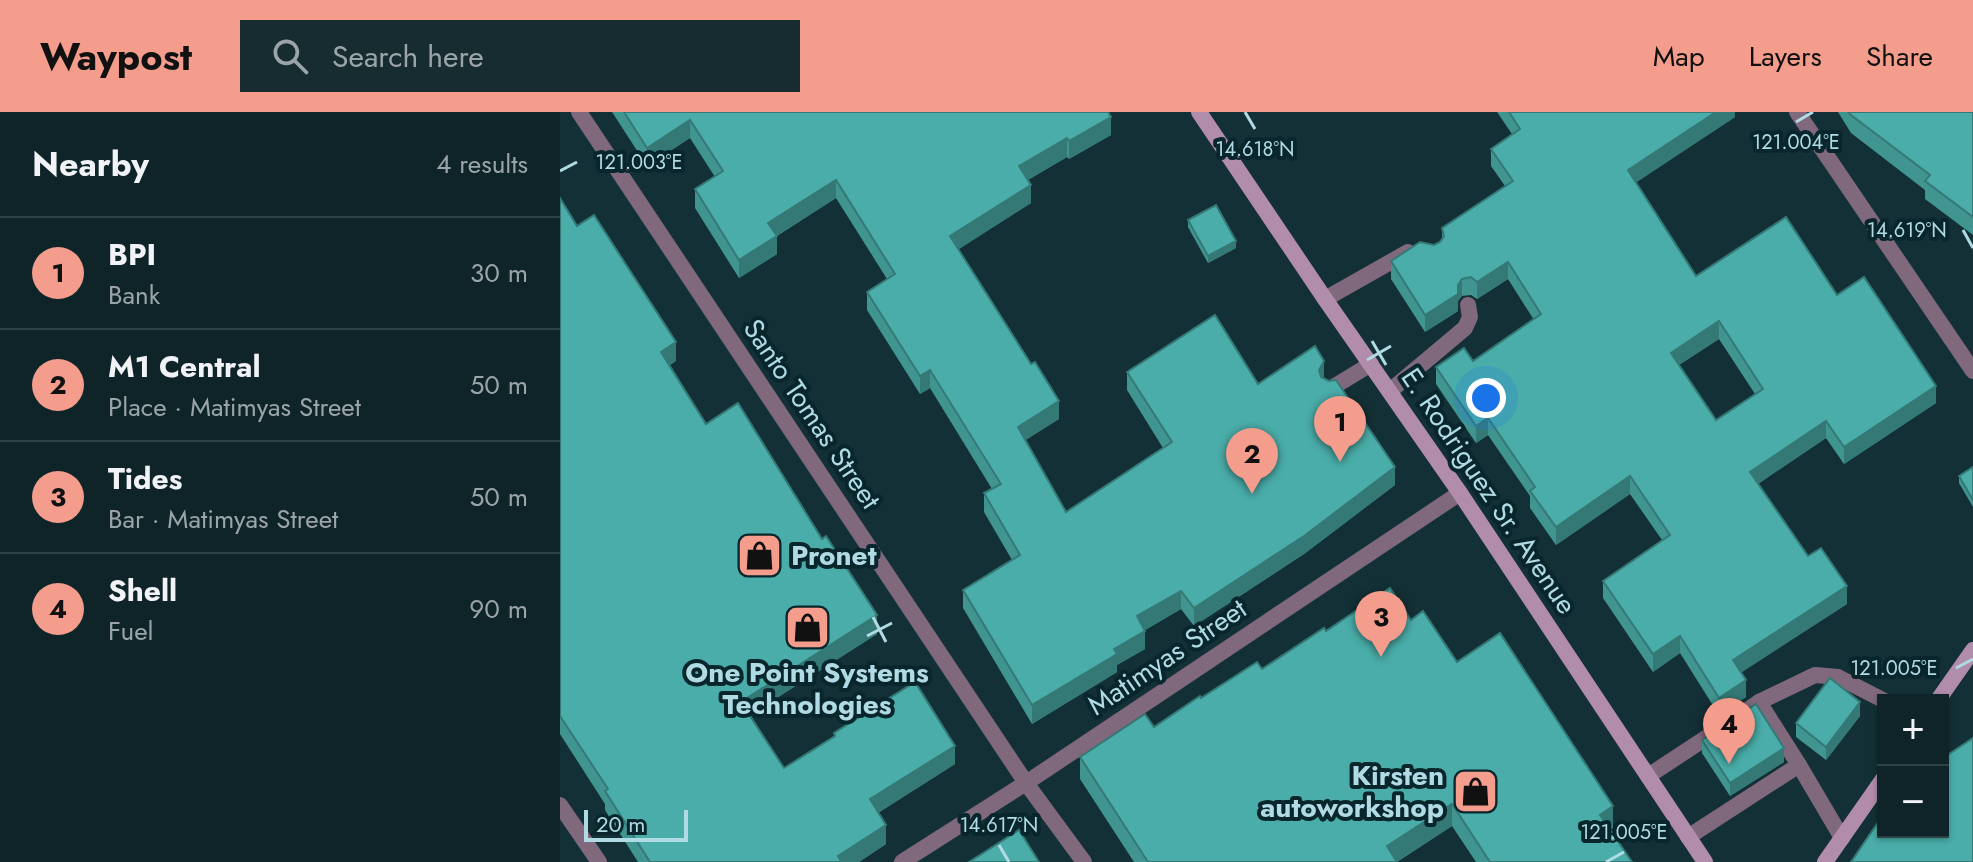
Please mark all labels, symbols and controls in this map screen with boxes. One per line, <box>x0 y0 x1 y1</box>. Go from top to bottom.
search box <box>240 20 800 92</box>
text: Waypost <box>40 29 192 84</box>
icon: search <box>268 34 312 78</box>
text: Search here <box>332 35 484 78</box>
text: Map <box>1653 36 1705 77</box>
text: Layers <box>1749 36 1822 77</box>
text: Share <box>1866 36 1933 77</box>
text: 121.004°E <box>1752 128 1840 157</box>
text: 14.618°N <box>1215 135 1295 164</box>
text: Nearby <box>32 140 149 189</box>
text: 4 results <box>436 145 528 183</box>
text: 121.003°E <box>596 148 682 177</box>
text: 14.619°N <box>1867 216 1947 245</box>
text: BPI <box>108 233 156 276</box>
text: 1 <box>51 254 65 292</box>
text: 30 m <box>470 254 528 292</box>
text: Bank <box>108 276 160 314</box>
street label: Santo Tomas Street <box>733 311 891 517</box>
text: M1 Central <box>108 345 261 388</box>
street label: E. Rodriguez Sr. Avenue <box>1391 360 1587 622</box>
text: 2 <box>49 366 67 404</box>
text: 50 m <box>470 366 528 404</box>
your location <box>1466 378 1506 418</box>
text: Place · Matimyas Street <box>108 388 361 426</box>
pin: 1 <box>1314 396 1366 462</box>
pin: 2 <box>1226 428 1278 494</box>
text: Tides <box>108 457 183 500</box>
text: 3 <box>50 478 66 516</box>
text: 50 m <box>470 478 528 516</box>
text: Bar · Matimyas Street <box>108 500 338 538</box>
shop icon: Pronet <box>736 531 784 579</box>
place label: Pronet <box>791 535 877 576</box>
text: Shell <box>108 569 177 612</box>
street label: Matimyas Street <box>1079 588 1255 725</box>
text: 4 <box>49 590 67 628</box>
text: 90 m <box>469 590 528 628</box>
pin: 3 <box>1355 591 1407 657</box>
shop icon: One Point Systems Technologies <box>783 604 831 652</box>
text: Fuel <box>108 612 154 650</box>
place label: One Point Systems Technologies <box>685 652 929 725</box>
text: 121.005°E <box>1850 654 1938 683</box>
map controls <box>1877 694 1949 838</box>
button: + <box>1877 694 1949 766</box>
pin: 4 <box>1703 698 1755 764</box>
place label: Kirsten autoworkshop <box>1260 755 1444 828</box>
button: − <box>1877 766 1949 838</box>
shop icon: Kirsten autoworkshop <box>1451 767 1499 815</box>
scale bar <box>584 806 688 842</box>
text: 20 m <box>596 808 645 840</box>
text: 14.617°N <box>960 811 1038 840</box>
text: 121.005°E <box>1580 818 1668 847</box>

